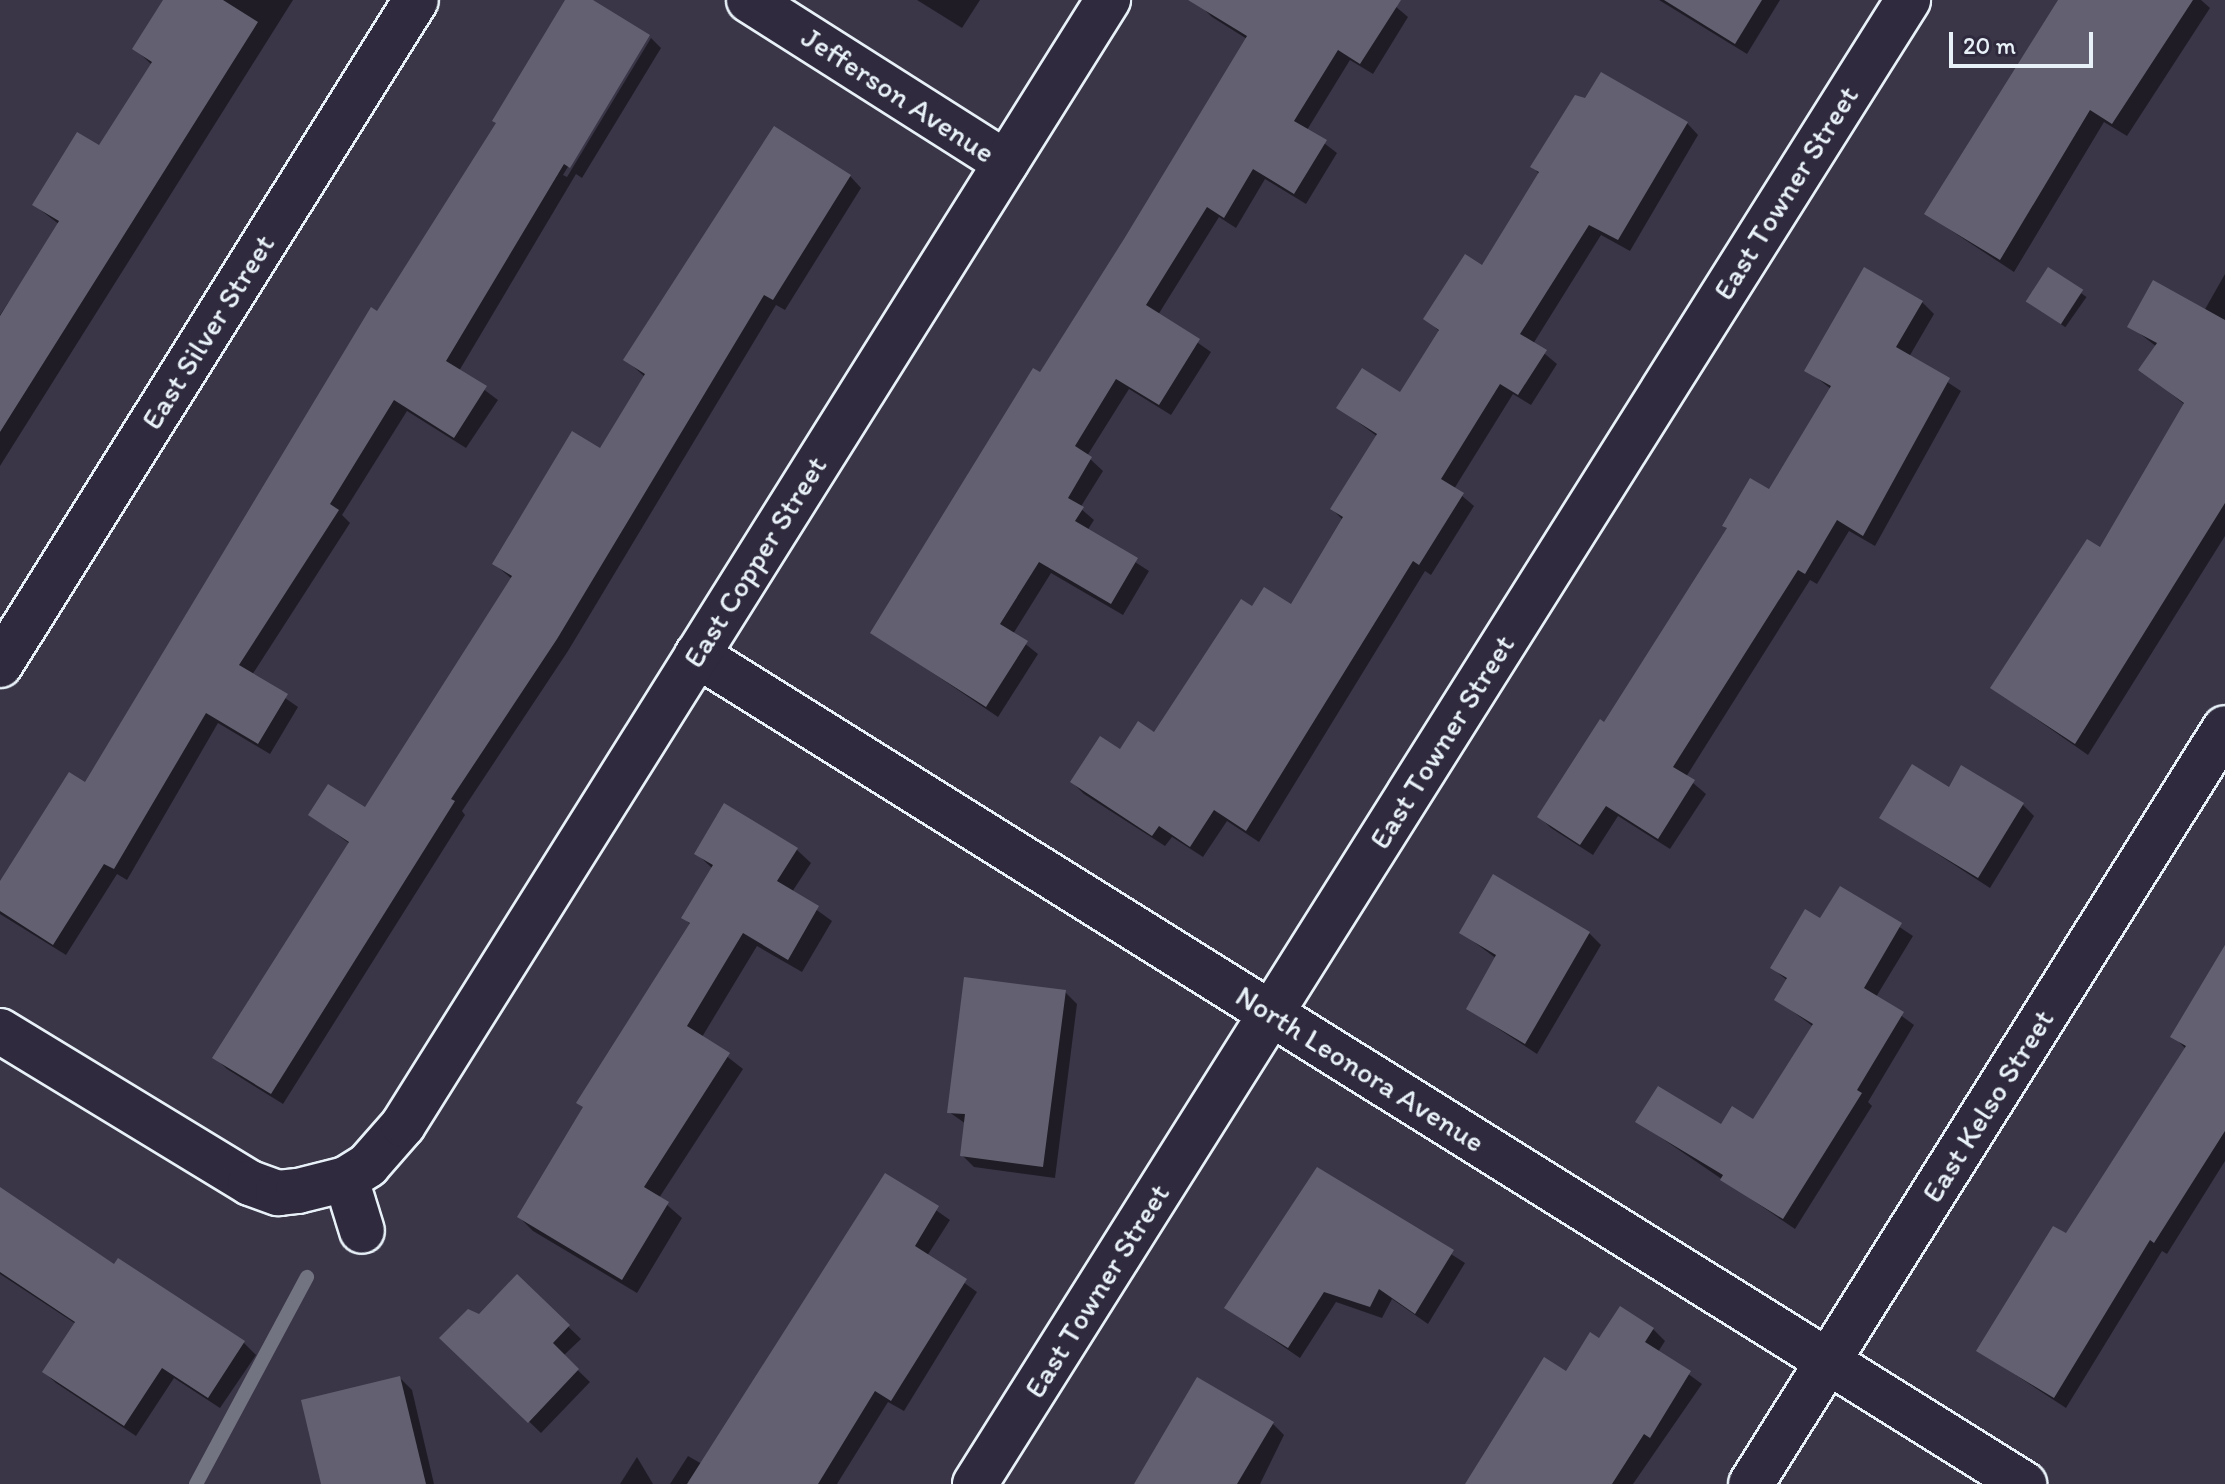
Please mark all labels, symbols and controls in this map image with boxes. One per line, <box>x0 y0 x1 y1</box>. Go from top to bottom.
scale bar <box>1953 16 2097 66</box>
street label: Jefferson Avenue <box>795 19 1001 171</box>
text: 20 m <box>1963 31 2016 60</box>
street label: East Towner Street <box>1707 81 1865 305</box>
street label: East Silver Street <box>134 228 282 436</box>
street label: East Copper Street <box>676 450 834 674</box>
street label: East Towner Street <box>1363 630 1521 854</box>
street label: North Leonora Avenue <box>1229 978 1491 1160</box>
street label: East Kelso Street <box>1914 1003 2062 1209</box>
street label: East Towner Street <box>1018 1179 1176 1403</box>

